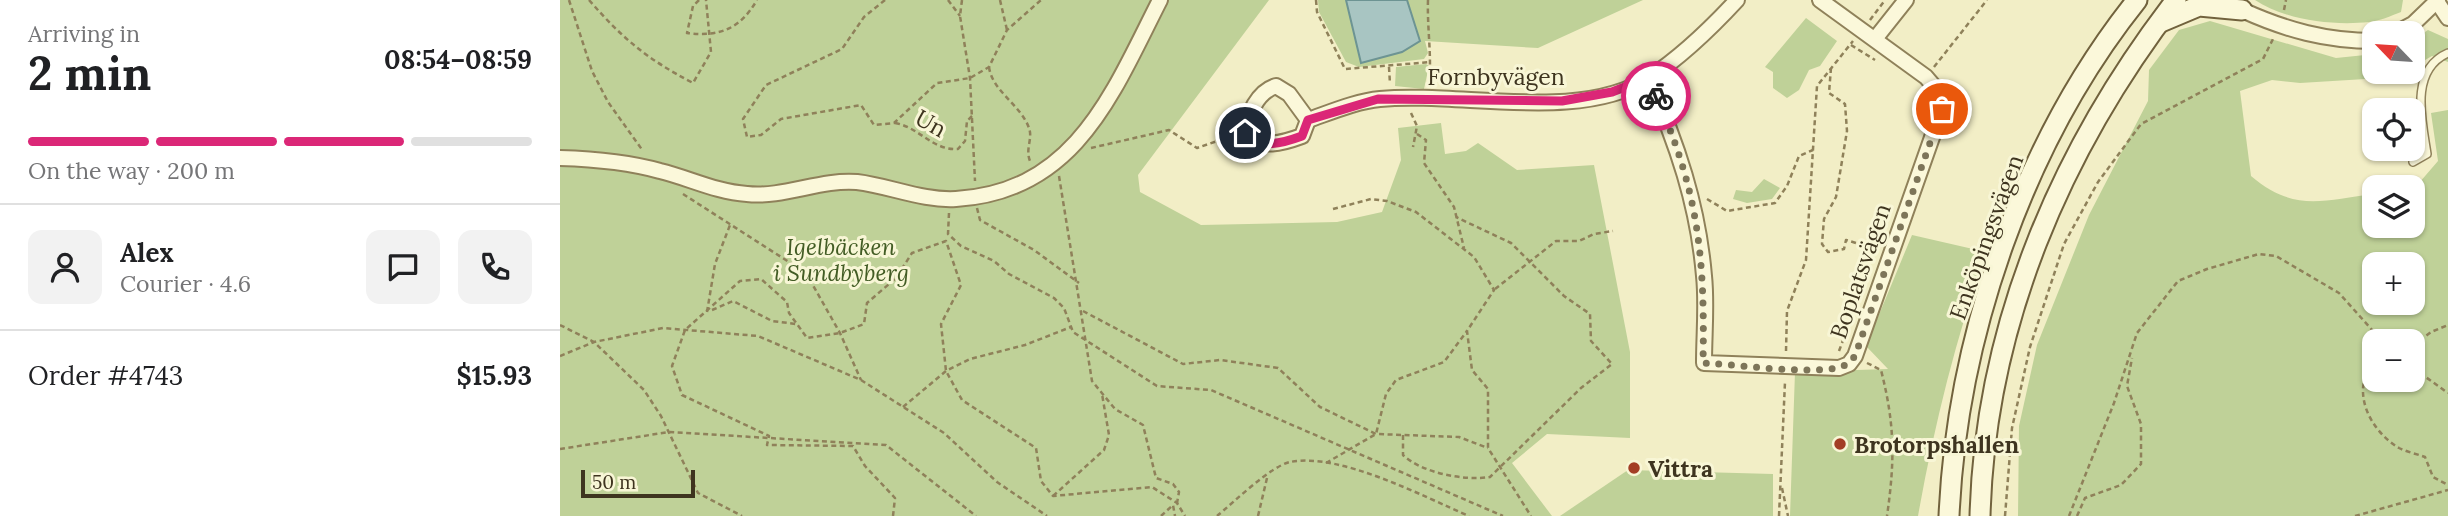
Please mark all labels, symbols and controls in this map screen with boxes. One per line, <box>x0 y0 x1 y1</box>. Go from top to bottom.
text: Arriving in <box>28 19 140 48</box>
north arrow <box>2362 21 2426 84</box>
map controls <box>2362 21 2425 392</box>
text: 08:54–08:59 <box>384 43 532 76</box>
text: 2 min <box>28 44 151 103</box>
courier <box>1621 61 1691 131</box>
street label: Fornbyvägen <box>1427 62 1565 91</box>
icon: bike <box>1637 77 1675 115</box>
pin <box>1912 79 1972 139</box>
icon: bag <box>1923 90 1961 128</box>
button: locate <box>2362 98 2425 161</box>
street label: Un <box>910 103 952 143</box>
pin <box>1215 103 1275 163</box>
icon: home <box>1226 114 1264 152</box>
street label: Enköpingsvägen <box>1943 150 2029 324</box>
text: On the way · 200 m <box>28 156 235 185</box>
button: layers <box>2362 175 2425 238</box>
street label: Boplatsvägen <box>1823 199 1897 343</box>
button: person <box>28 230 102 304</box>
button: chat <box>366 230 440 304</box>
button: phone <box>458 230 532 304</box>
park label: Igelbäcken i Sundbyberg <box>773 232 909 287</box>
text: Alex <box>120 236 174 269</box>
button: + <box>2362 252 2425 315</box>
text: Courier · 4.6 <box>120 269 251 298</box>
button: − <box>2362 329 2425 392</box>
text: Order #4743 <box>28 359 183 392</box>
text: $15.93 <box>457 359 532 392</box>
place label: Brotorpshallen <box>1854 430 2019 459</box>
marker: Brotorpshallen <box>1832 436 1848 452</box>
place label: Vittra <box>1648 454 1713 483</box>
marker: Vittra <box>1626 460 1642 476</box>
scale bar <box>581 467 695 499</box>
text: 50 m <box>592 470 636 494</box>

